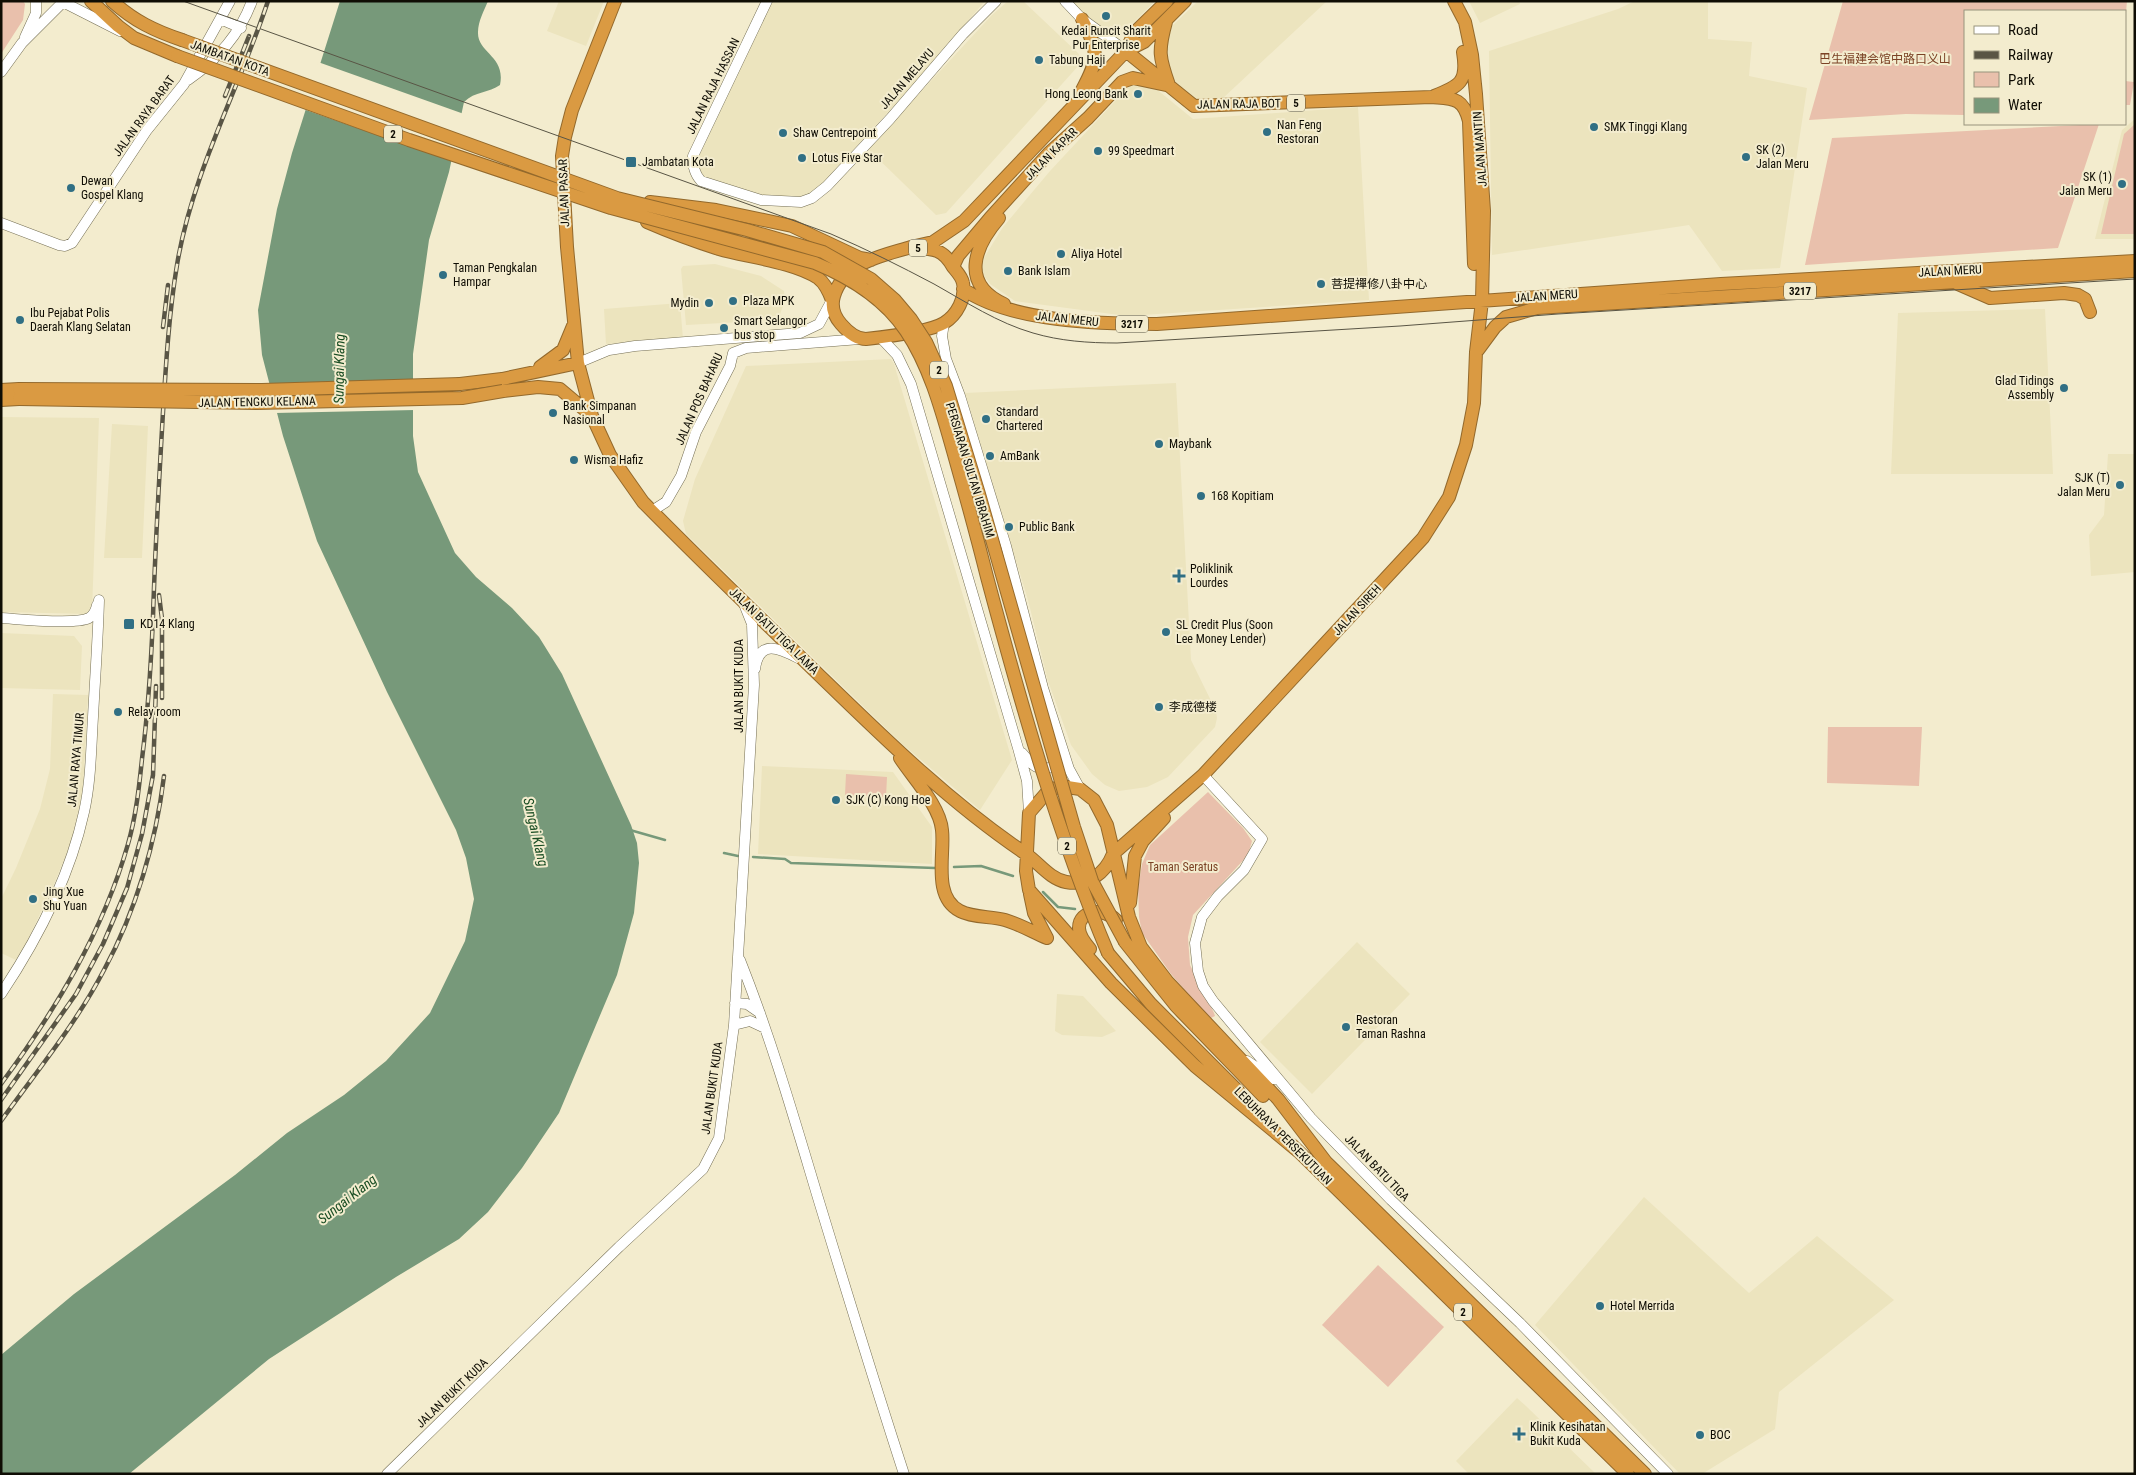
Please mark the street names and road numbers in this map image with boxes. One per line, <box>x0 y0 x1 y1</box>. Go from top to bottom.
street label: JALAN RAJA HASSAN <box>684 36 742 136</box>
street label: JAMBATAN KOTA <box>188 37 272 79</box>
street label: JALAN MELAYU <box>877 46 937 112</box>
street label: JALAN RAYA BARAT <box>110 73 178 159</box>
road number: 5 <box>1287 95 1305 112</box>
street label: JALAN RAJA BOT <box>1197 96 1281 112</box>
street label: JALAN MANTIN <box>1470 111 1490 187</box>
street label: JALAN KAPAR <box>1022 125 1080 183</box>
road number: 2 <box>384 126 402 142</box>
street label: JALAN PASAR <box>556 158 572 227</box>
road number: 5 <box>909 240 927 256</box>
street label: JALAN MERU <box>1918 262 1982 280</box>
road number: 3217 <box>1784 282 1816 300</box>
street label: JALAN MERU <box>1514 287 1578 305</box>
street label: JALAN MERU <box>1035 309 1100 329</box>
road number: 3217 <box>1116 316 1148 332</box>
street label: JALAN POS BAHARU <box>672 351 726 447</box>
road number: 2 <box>930 362 948 378</box>
street label: JALAN TENGKU KELANA <box>198 394 316 410</box>
street label: PERSIARAN SULTAN IBRAHIM <box>943 401 997 539</box>
street label: JALAN SIREH <box>1330 582 1384 638</box>
street label: JALAN BATU TIGA LAMA <box>726 585 822 677</box>
street label: JALAN BUKIT KUDA <box>732 639 746 733</box>
street label: JALAN RAYA TIMUR <box>65 712 87 808</box>
road number: 2 <box>1058 838 1076 854</box>
street label: JALAN BUKIT KUDA <box>699 1040 725 1135</box>
street label: LEBUHRAYA PERSEKUTUAN <box>1231 1084 1335 1188</box>
street label: JALAN BATU TIGA <box>1342 1132 1412 1204</box>
road number: 2 <box>1454 1304 1472 1320</box>
street label: JALAN BUKIT KUDA <box>413 1355 491 1431</box>

